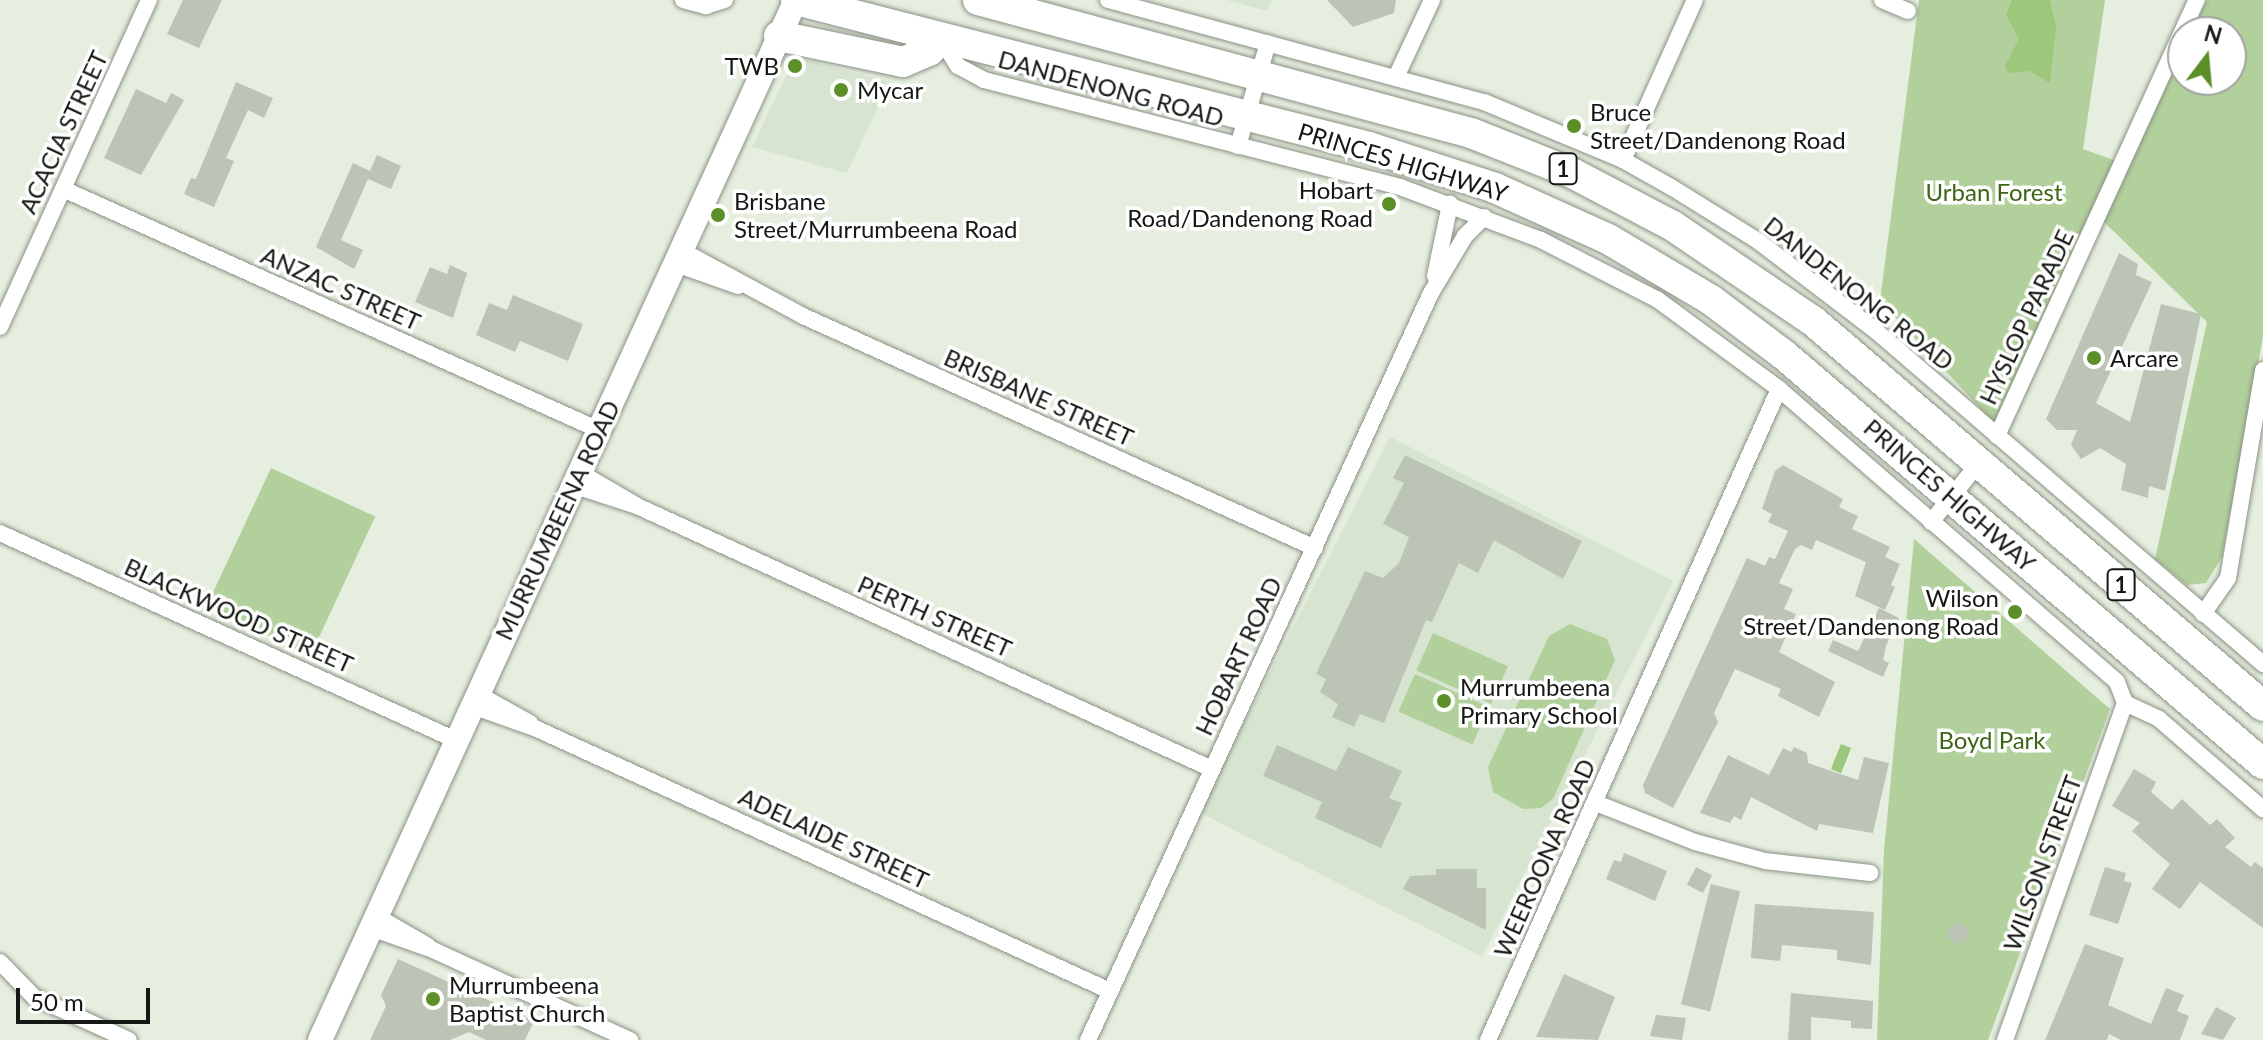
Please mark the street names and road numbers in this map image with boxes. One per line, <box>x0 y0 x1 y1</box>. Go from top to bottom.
street label: DANDENONG ROAD <box>995 44 1227 132</box>
street label: ACACIA STREET <box>13 46 113 218</box>
street label: PRINCES HIGHWAY <box>1295 116 1511 208</box>
road number: 1 <box>1547 151 1579 187</box>
street label: DANDENONG ROAD <box>1759 210 1959 376</box>
street label: HYSLOP PARADE <box>1973 225 2079 409</box>
street label: ANZAC STREET <box>257 240 425 336</box>
street label: BRISBANE STREET <box>940 342 1138 452</box>
street label: MURRUMBEENA ROAD <box>489 395 625 645</box>
street label: PRINCES HIGHWAY <box>1858 413 2042 577</box>
street label: BLACKWOOD STREET <box>120 552 358 678</box>
road number: 1 <box>2105 567 2137 603</box>
street label: PERTH STREET <box>854 569 1016 663</box>
street label: HOBART ROAD <box>1189 572 1287 740</box>
street label: WEEROONA ROAD <box>1487 754 1601 962</box>
street label: WILSON STREET <box>1997 771 2087 955</box>
street label: ADELAIDE STREET <box>735 781 933 895</box>

